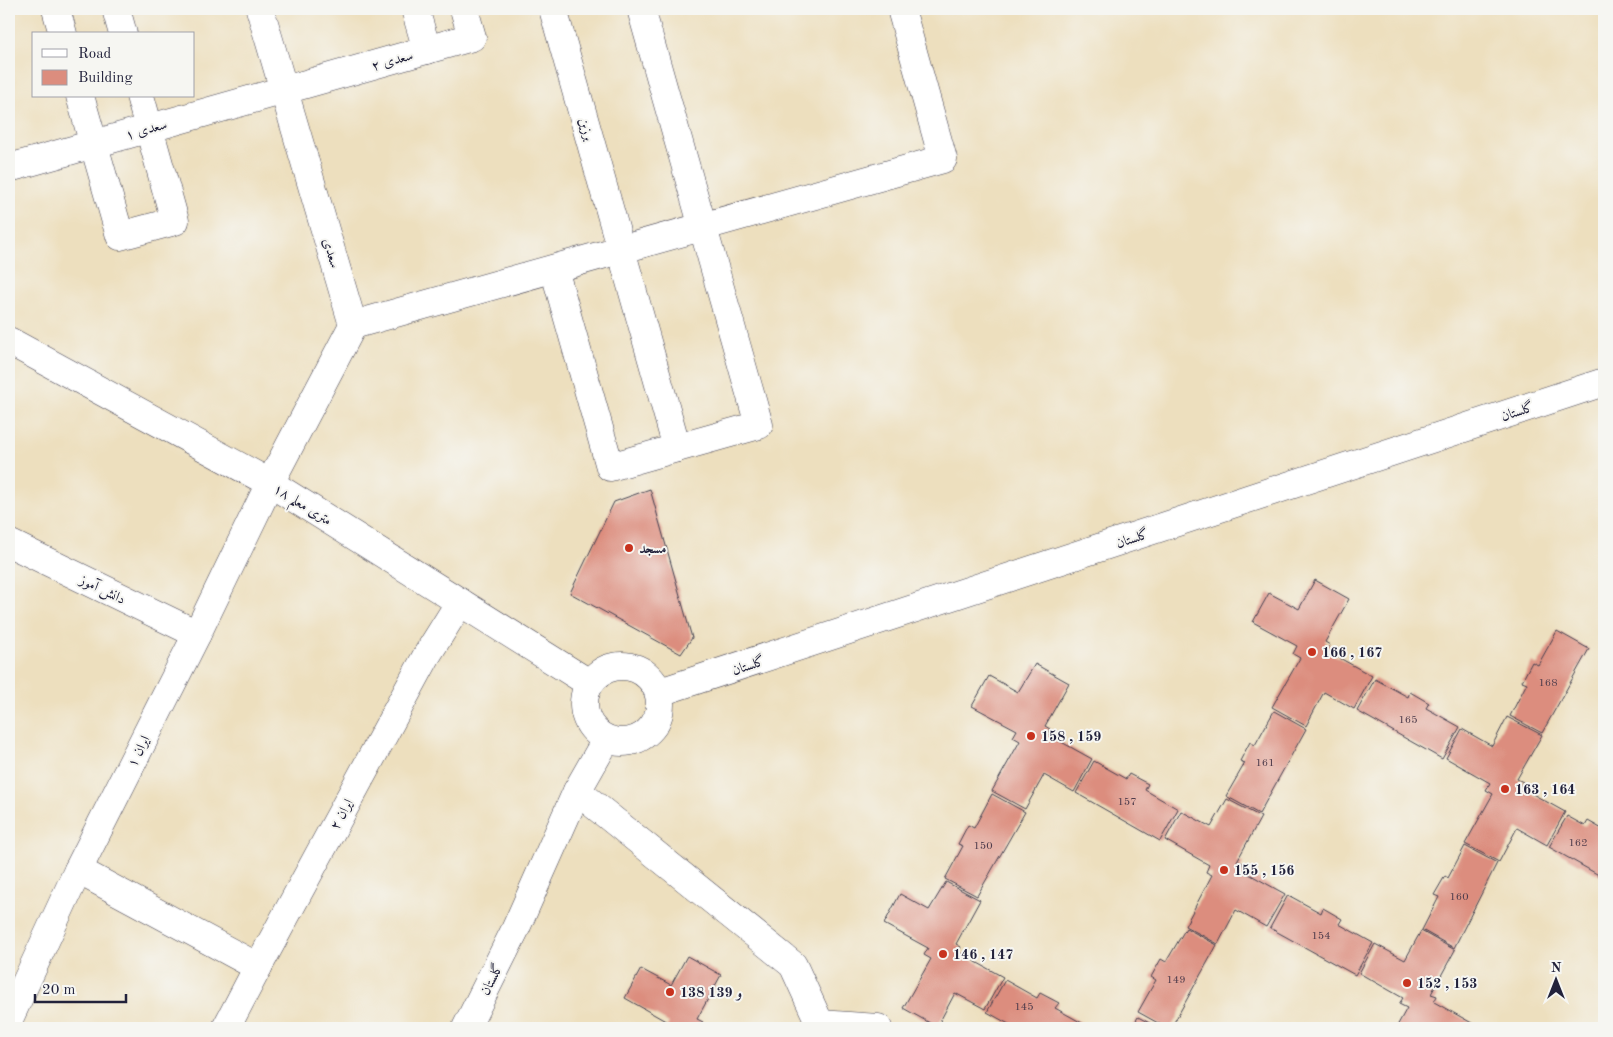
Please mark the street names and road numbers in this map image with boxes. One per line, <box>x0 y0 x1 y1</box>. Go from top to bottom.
street label: سعدی ۲ <box>370 48 415 75</box>
street label: برزین <box>575 116 596 143</box>
street label: سعدی ۱ <box>124 117 169 144</box>
street label: سعدی <box>319 237 342 270</box>
street label: گلستان <box>1499 398 1535 424</box>
street label: ۱۸ متری معلم <box>267 482 334 534</box>
street label: گلستان <box>1114 525 1150 551</box>
street label: دانش آموز <box>75 570 128 609</box>
street label: گلستان <box>730 652 766 678</box>
street label: ایران ۱ <box>125 734 153 769</box>
street label: ایران ۲ <box>328 797 356 832</box>
street label: گلستان <box>476 960 506 998</box>

